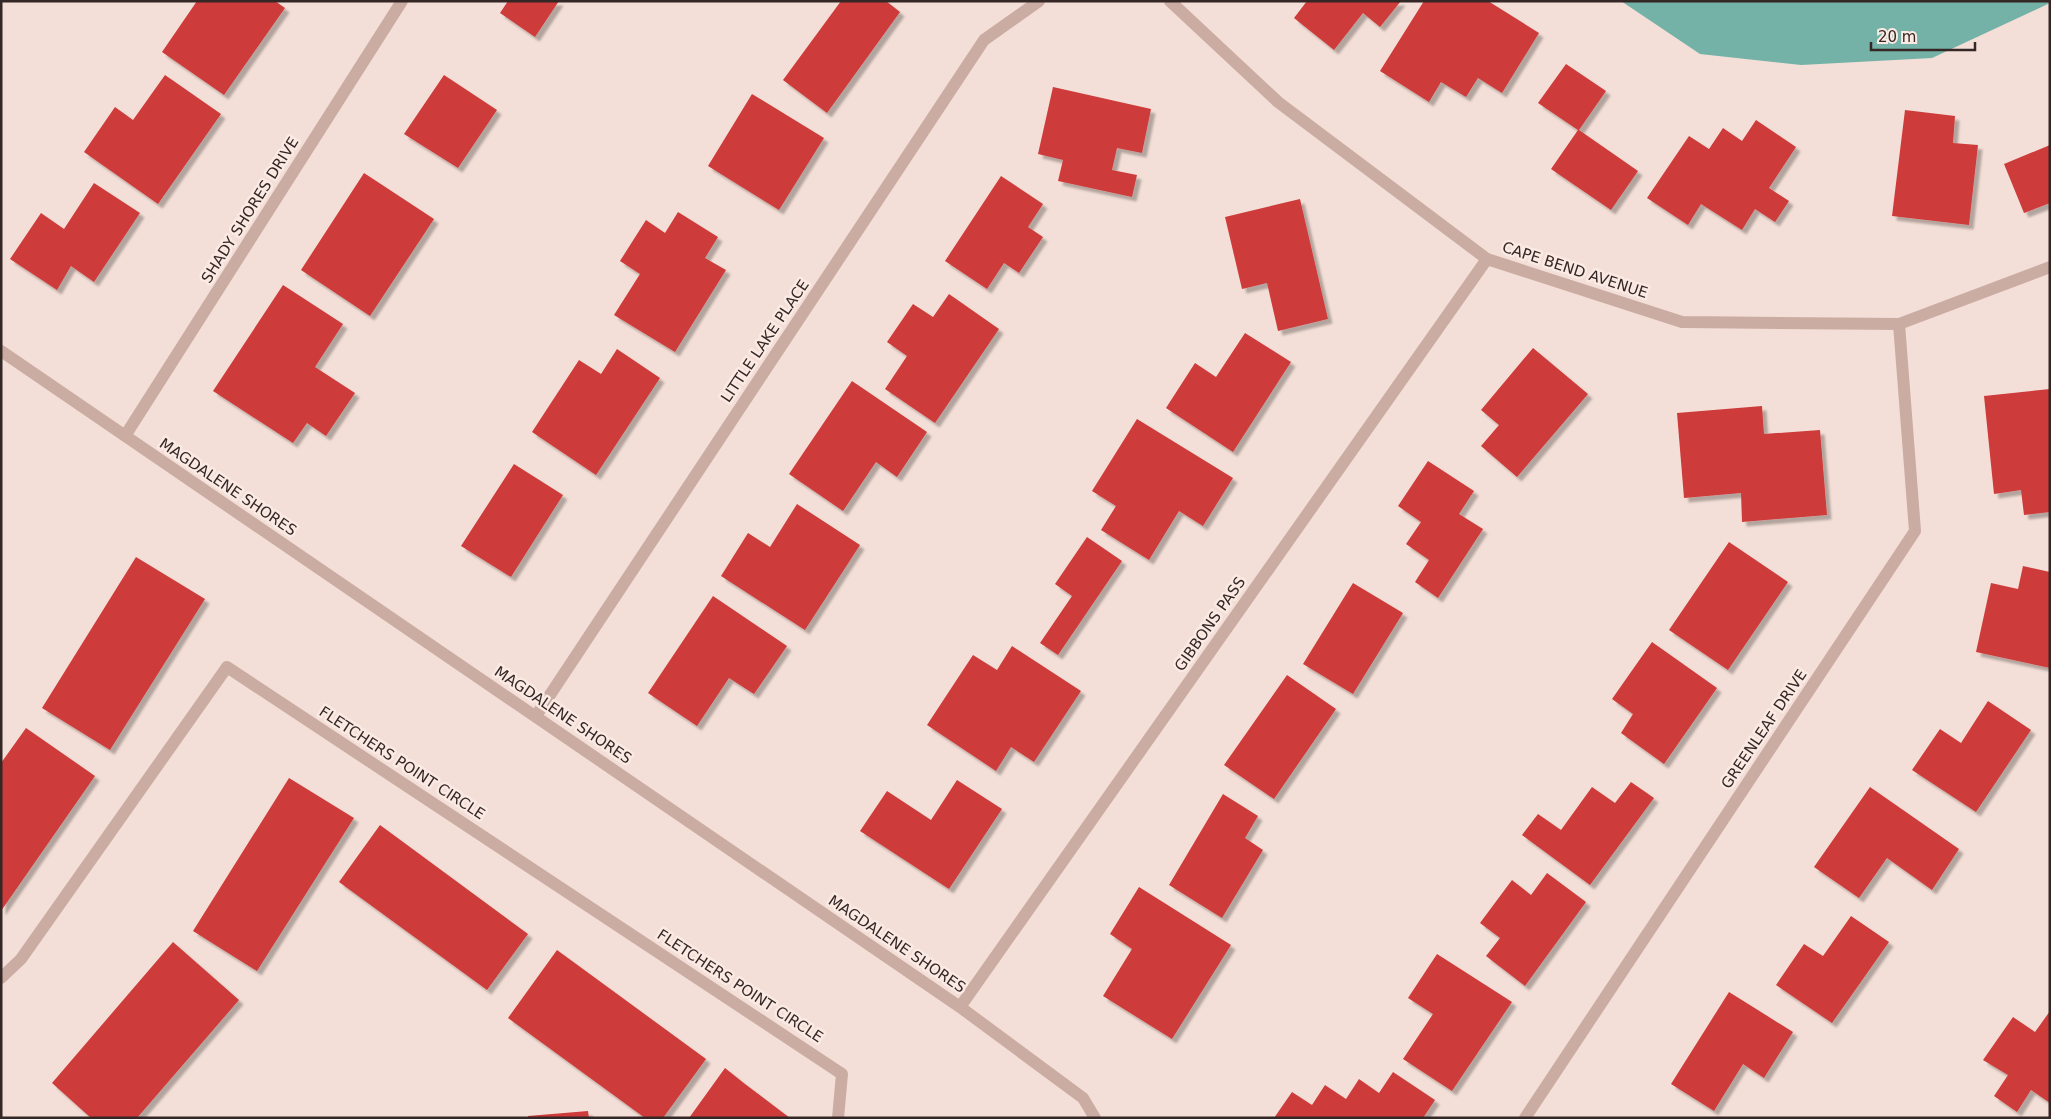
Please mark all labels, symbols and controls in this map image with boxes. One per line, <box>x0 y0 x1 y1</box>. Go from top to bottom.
scale bar <box>1871 20 1975 52</box>
text: 20 m <box>1878 28 1916 46</box>
street label: SHADY SHORES DRIVE <box>198 134 302 286</box>
street label: CAPE BEND AVENUE <box>1500 238 1650 302</box>
street label: LITTLE LAKE PLACE <box>717 276 813 406</box>
street label: MAGDALENE SHORES <box>156 434 300 540</box>
street label: GIBBONS PASS <box>1171 573 1249 675</box>
street label: MAGDALENE SHORES <box>491 662 635 768</box>
street label: GREENLEAF DRIVE <box>1717 666 1811 792</box>
street label: FLETCHERS POINT CIRCLE <box>316 703 488 823</box>
street label: MAGDALENE SHORES <box>825 891 969 997</box>
street label: FLETCHERS POINT CIRCLE <box>654 926 826 1046</box>

